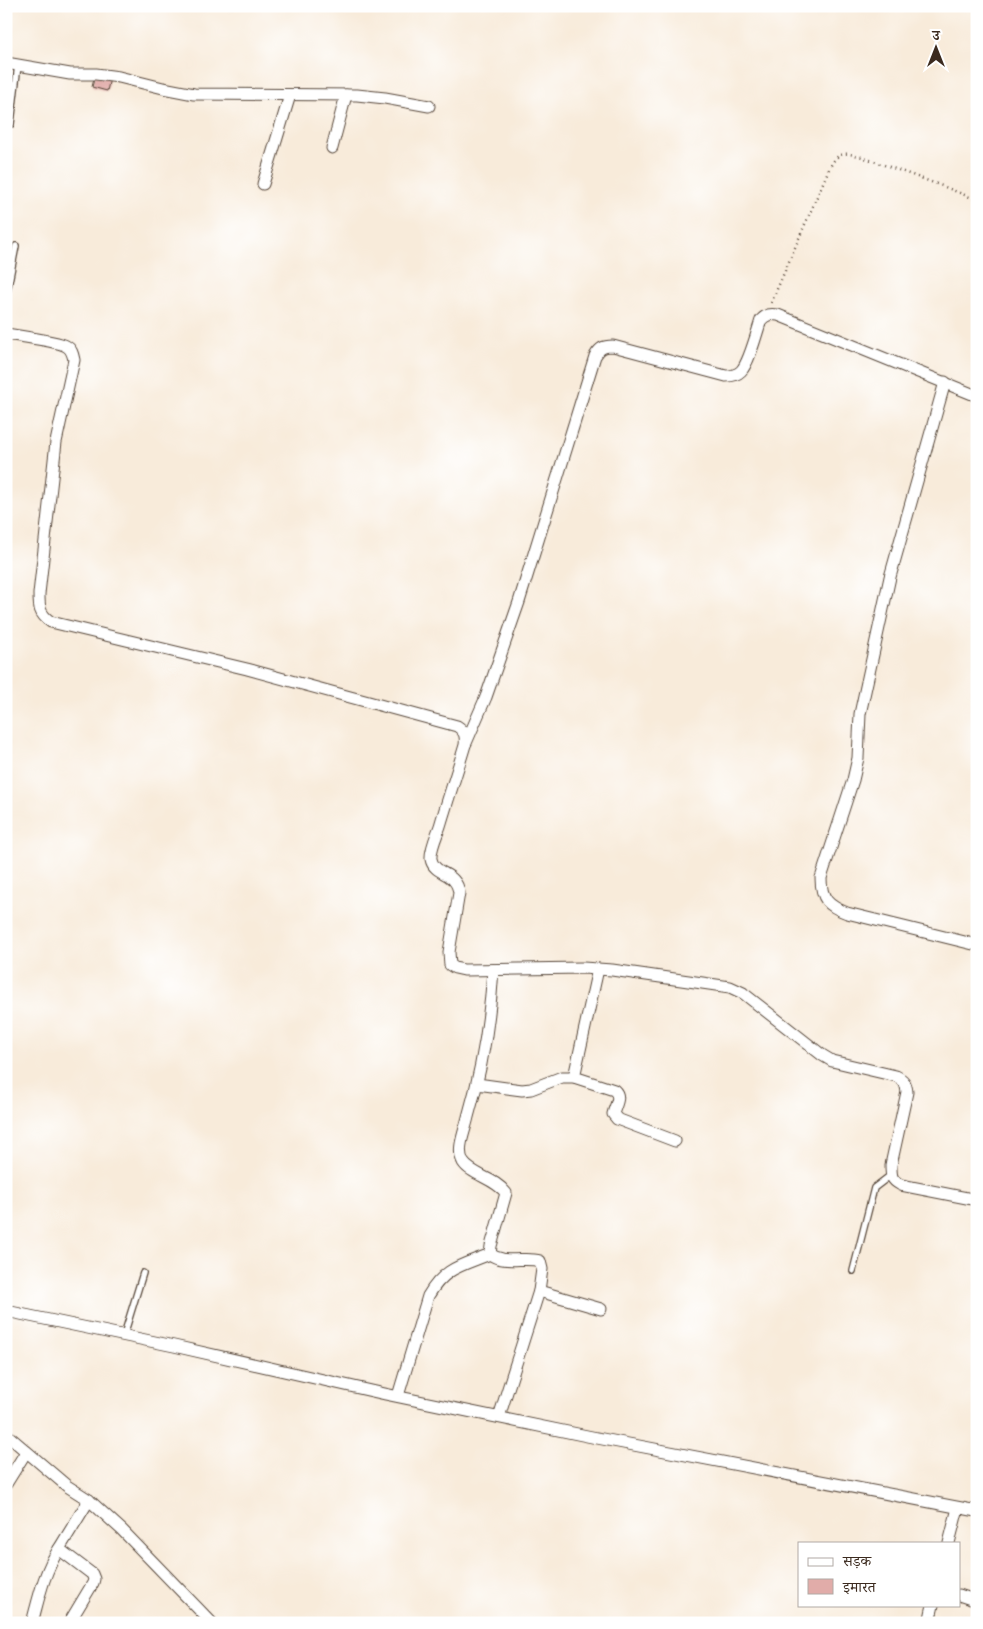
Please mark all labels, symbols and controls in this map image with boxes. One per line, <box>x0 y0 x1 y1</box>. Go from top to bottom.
north arrow <box>910 22 960 72</box>
text: उ <box>931 27 940 44</box>
legend <box>798 1542 960 1606</box>
text: सड़क <box>842 1552 872 1570</box>
text: इमारत <box>842 1578 877 1596</box>

